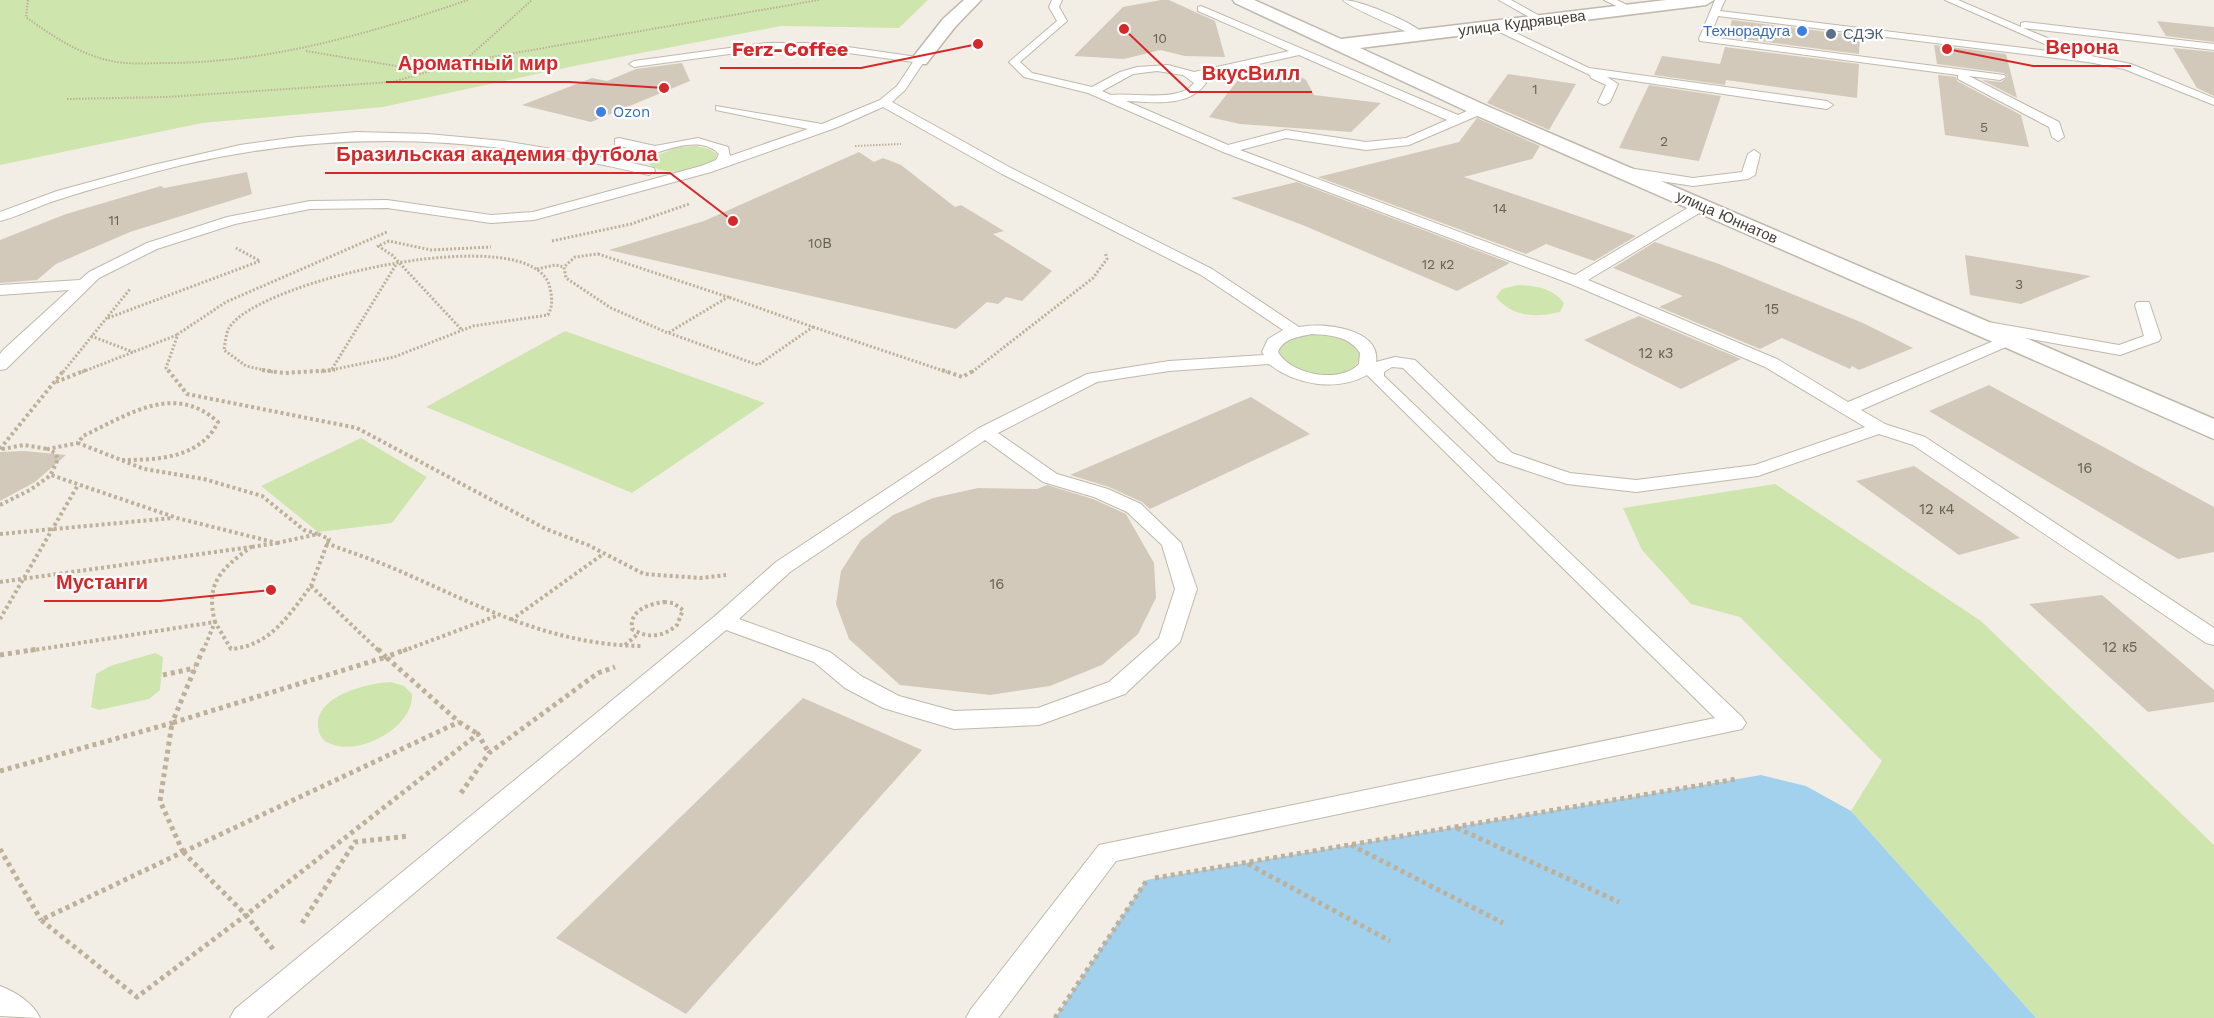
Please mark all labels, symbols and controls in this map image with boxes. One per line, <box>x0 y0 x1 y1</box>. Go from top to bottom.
street label: улица Кудрявцева <box>1457 6 1587 40</box>
place label: Технорадуга <box>1703 22 1791 40</box>
marker: Технорадуга <box>1795 24 1809 38</box>
place label: СДЭК <box>1843 25 1883 43</box>
marker: СДЭК <box>1824 27 1838 41</box>
callout: Верона <box>2033 28 2131 66</box>
callout: Ferz-Coffee <box>720 30 861 68</box>
house number: 10 <box>1153 30 1167 46</box>
text: Верона <box>2045 35 2119 59</box>
text: Ferz-Coffee <box>732 37 848 61</box>
callout: Ароматный мир <box>386 44 570 82</box>
text: Ароматный мир <box>398 51 558 75</box>
callout: ВкусВилл <box>1190 54 1312 92</box>
text: ВкусВилл <box>1202 61 1300 85</box>
house number: 1 <box>1532 81 1538 97</box>
place label: Ozon <box>613 103 650 121</box>
marker: Ozon <box>594 105 608 119</box>
house number: 5 <box>1980 119 1988 135</box>
house number: 2 <box>1660 133 1668 149</box>
callout: Бразильская академия футбола <box>325 135 670 173</box>
text: Бразильская академия футбола <box>336 142 659 166</box>
street label: улица Юннатов <box>1674 187 1781 247</box>
house number: 14 <box>1493 200 1507 216</box>
house number: 11 <box>109 212 119 228</box>
house number: 10В <box>808 235 832 251</box>
house number: 12 к2 <box>1422 256 1454 272</box>
house number: 3 <box>2015 276 2023 292</box>
house number: 15 <box>1765 300 1779 318</box>
house number: 12 к3 <box>1638 344 1674 362</box>
house number: 16 <box>2078 459 2092 477</box>
house number: 12 к4 <box>1919 500 1955 518</box>
callout: Мустанги <box>44 563 160 601</box>
text: Мустанги <box>56 570 148 594</box>
house number: 16 <box>990 575 1004 593</box>
house number: 12 к5 <box>2102 638 2138 656</box>

